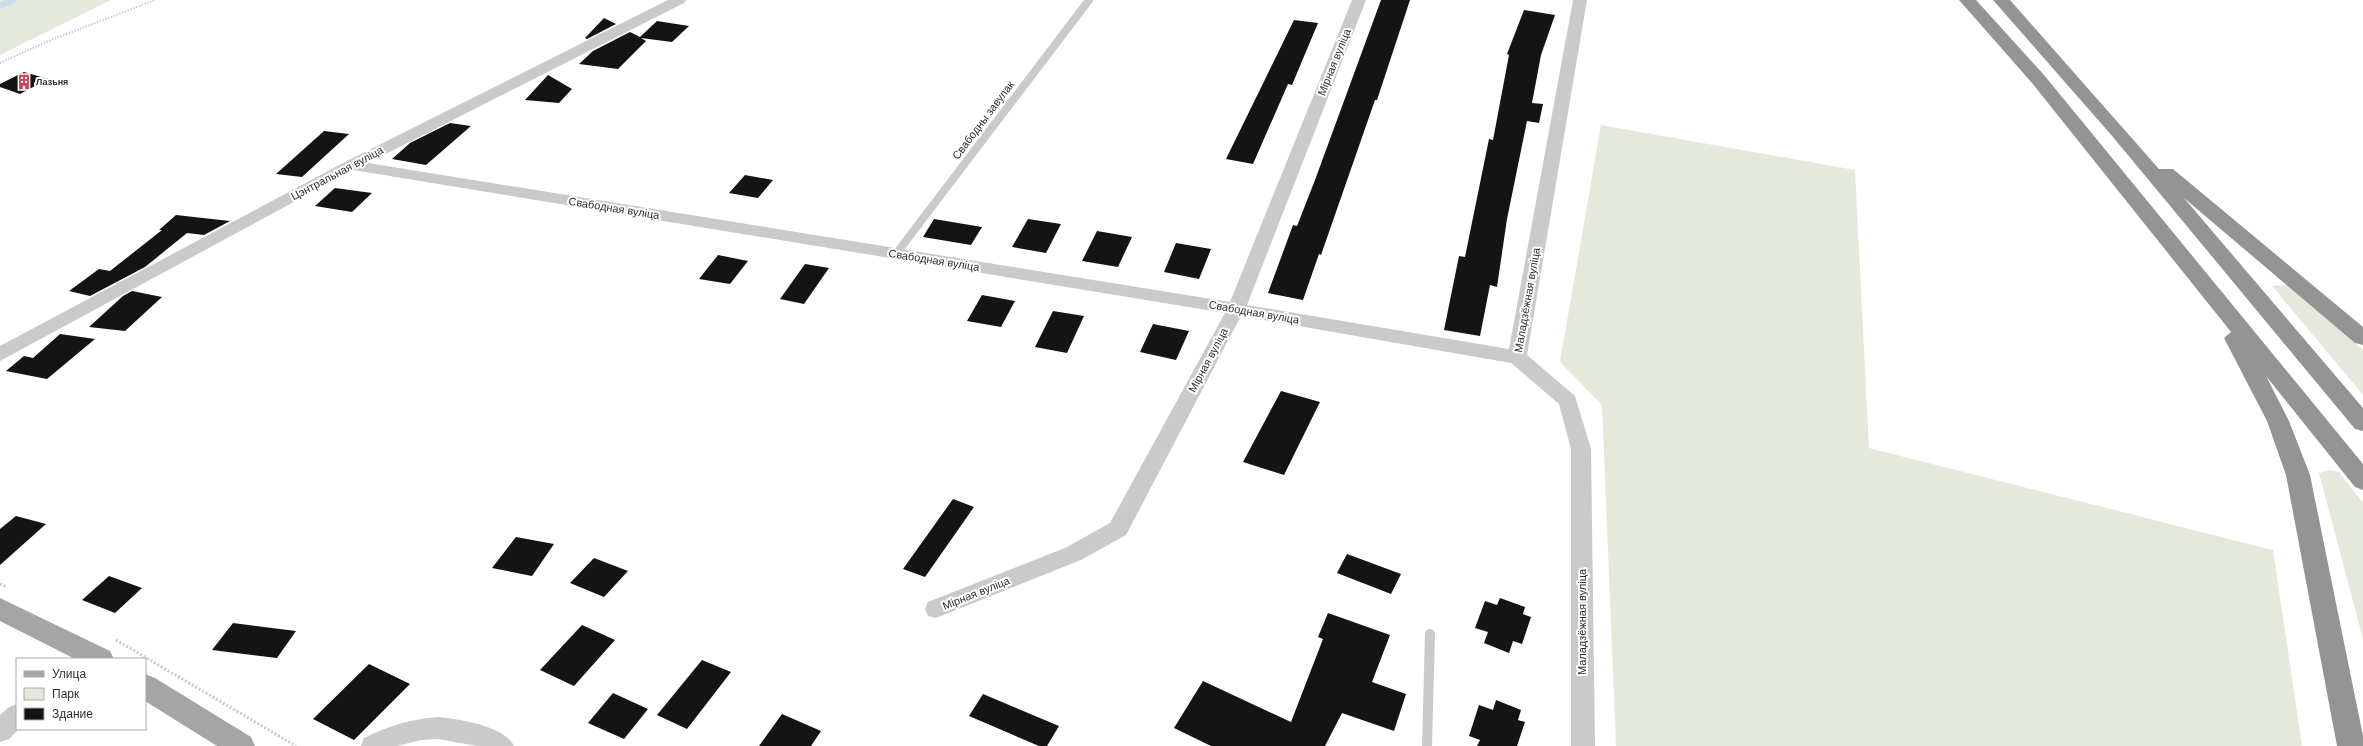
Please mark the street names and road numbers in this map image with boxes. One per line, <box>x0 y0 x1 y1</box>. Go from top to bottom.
street label: Мірная вуліца <box>1315 26 1353 97</box>
street label: Свабодны завулак <box>950 78 1016 161</box>
street label: Цэнтральная вуліца <box>289 143 386 202</box>
street label: Свабодная вуліца <box>568 195 661 221</box>
street label: Маладзёжная вуліца <box>1512 246 1542 353</box>
street label: Свабодная вуліца <box>888 247 981 273</box>
street label: Свабодная вуліца <box>1208 298 1301 326</box>
street label: Мірная вуліца <box>1186 325 1230 394</box>
street label: Маладзёжная вуліца <box>1576 568 1588 675</box>
street label: Мірная вуліца <box>941 574 1012 612</box>

